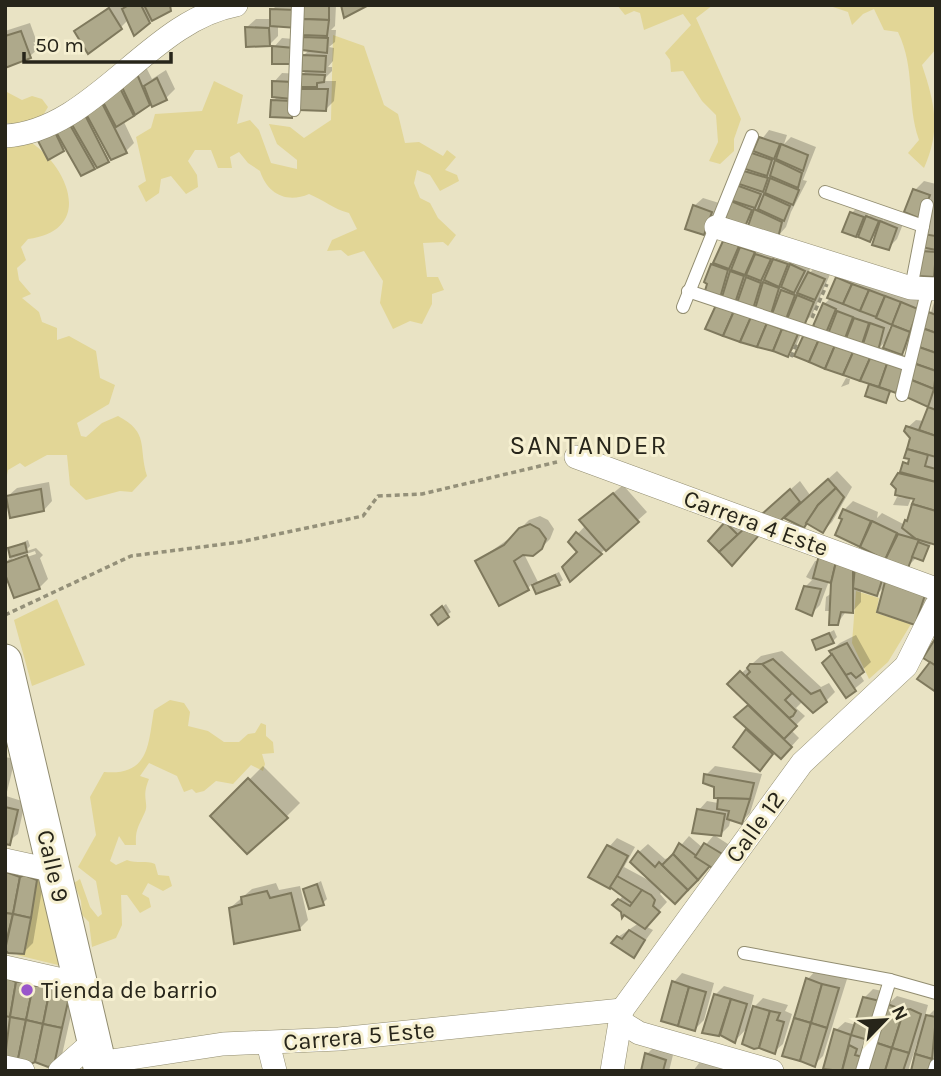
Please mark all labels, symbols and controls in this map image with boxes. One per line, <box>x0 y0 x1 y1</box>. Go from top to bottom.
scale bar <box>24 21 172 65</box>
text: 50 m <box>35 33 84 57</box>
district label: SANTANDER <box>510 430 668 461</box>
street label: Carrera 4 Este <box>680 484 832 562</box>
street label: Calle 12 <box>720 786 790 868</box>
street label: Calle 9 <box>31 827 75 905</box>
place label: Tienda de barrio <box>41 976 217 1004</box>
marker: Tienda de barrio <box>19 982 35 998</box>
north arrow <box>850 985 920 1055</box>
text: N <box>887 1002 912 1024</box>
street label: Carrera 5 Este <box>282 1015 436 1057</box>

